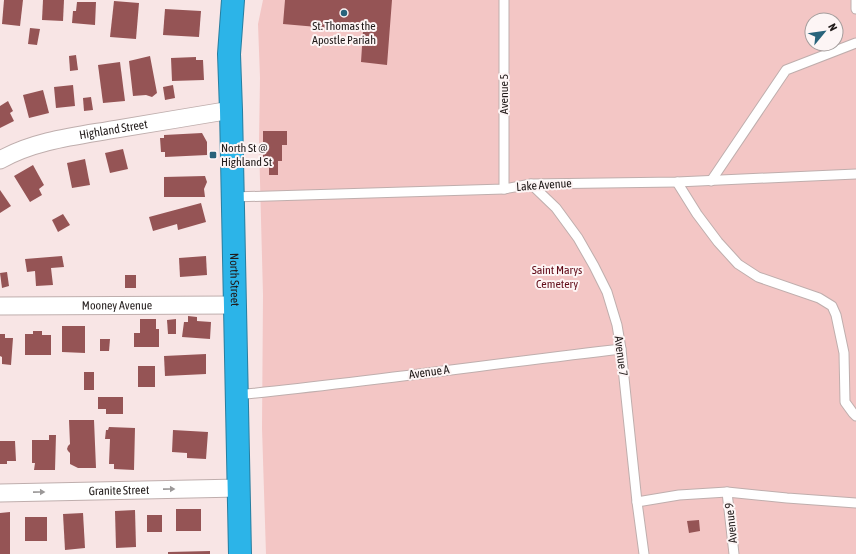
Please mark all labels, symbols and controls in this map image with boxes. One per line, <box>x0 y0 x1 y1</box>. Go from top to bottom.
marker: St. Thomas the Apostle Pariah <box>339 8 349 18</box>
north arrow <box>804 12 844 52</box>
place label: St. Thomas the Apostle Pariah <box>312 19 376 47</box>
text: N <box>826 21 840 33</box>
street label: Avenue 5 <box>497 74 511 114</box>
street label: Highland Street <box>78 117 149 142</box>
place label: North St @ Highland St <box>221 141 273 169</box>
marker: North St @ Highland St <box>208 150 218 160</box>
street label: Lake Avenue <box>516 176 572 194</box>
street label: North Street <box>227 253 242 307</box>
park label: Saint Marys Cemetery <box>532 263 582 291</box>
street label: Mooney Avenue <box>82 298 152 313</box>
street label: Avenue 7 <box>612 335 630 377</box>
street label: Avenue A <box>408 362 450 382</box>
street label: Granite Street <box>88 483 150 498</box>
one-way arrow <box>163 486 176 492</box>
one-way arrow <box>33 489 46 495</box>
street label: Avenue 9 <box>722 502 740 544</box>

